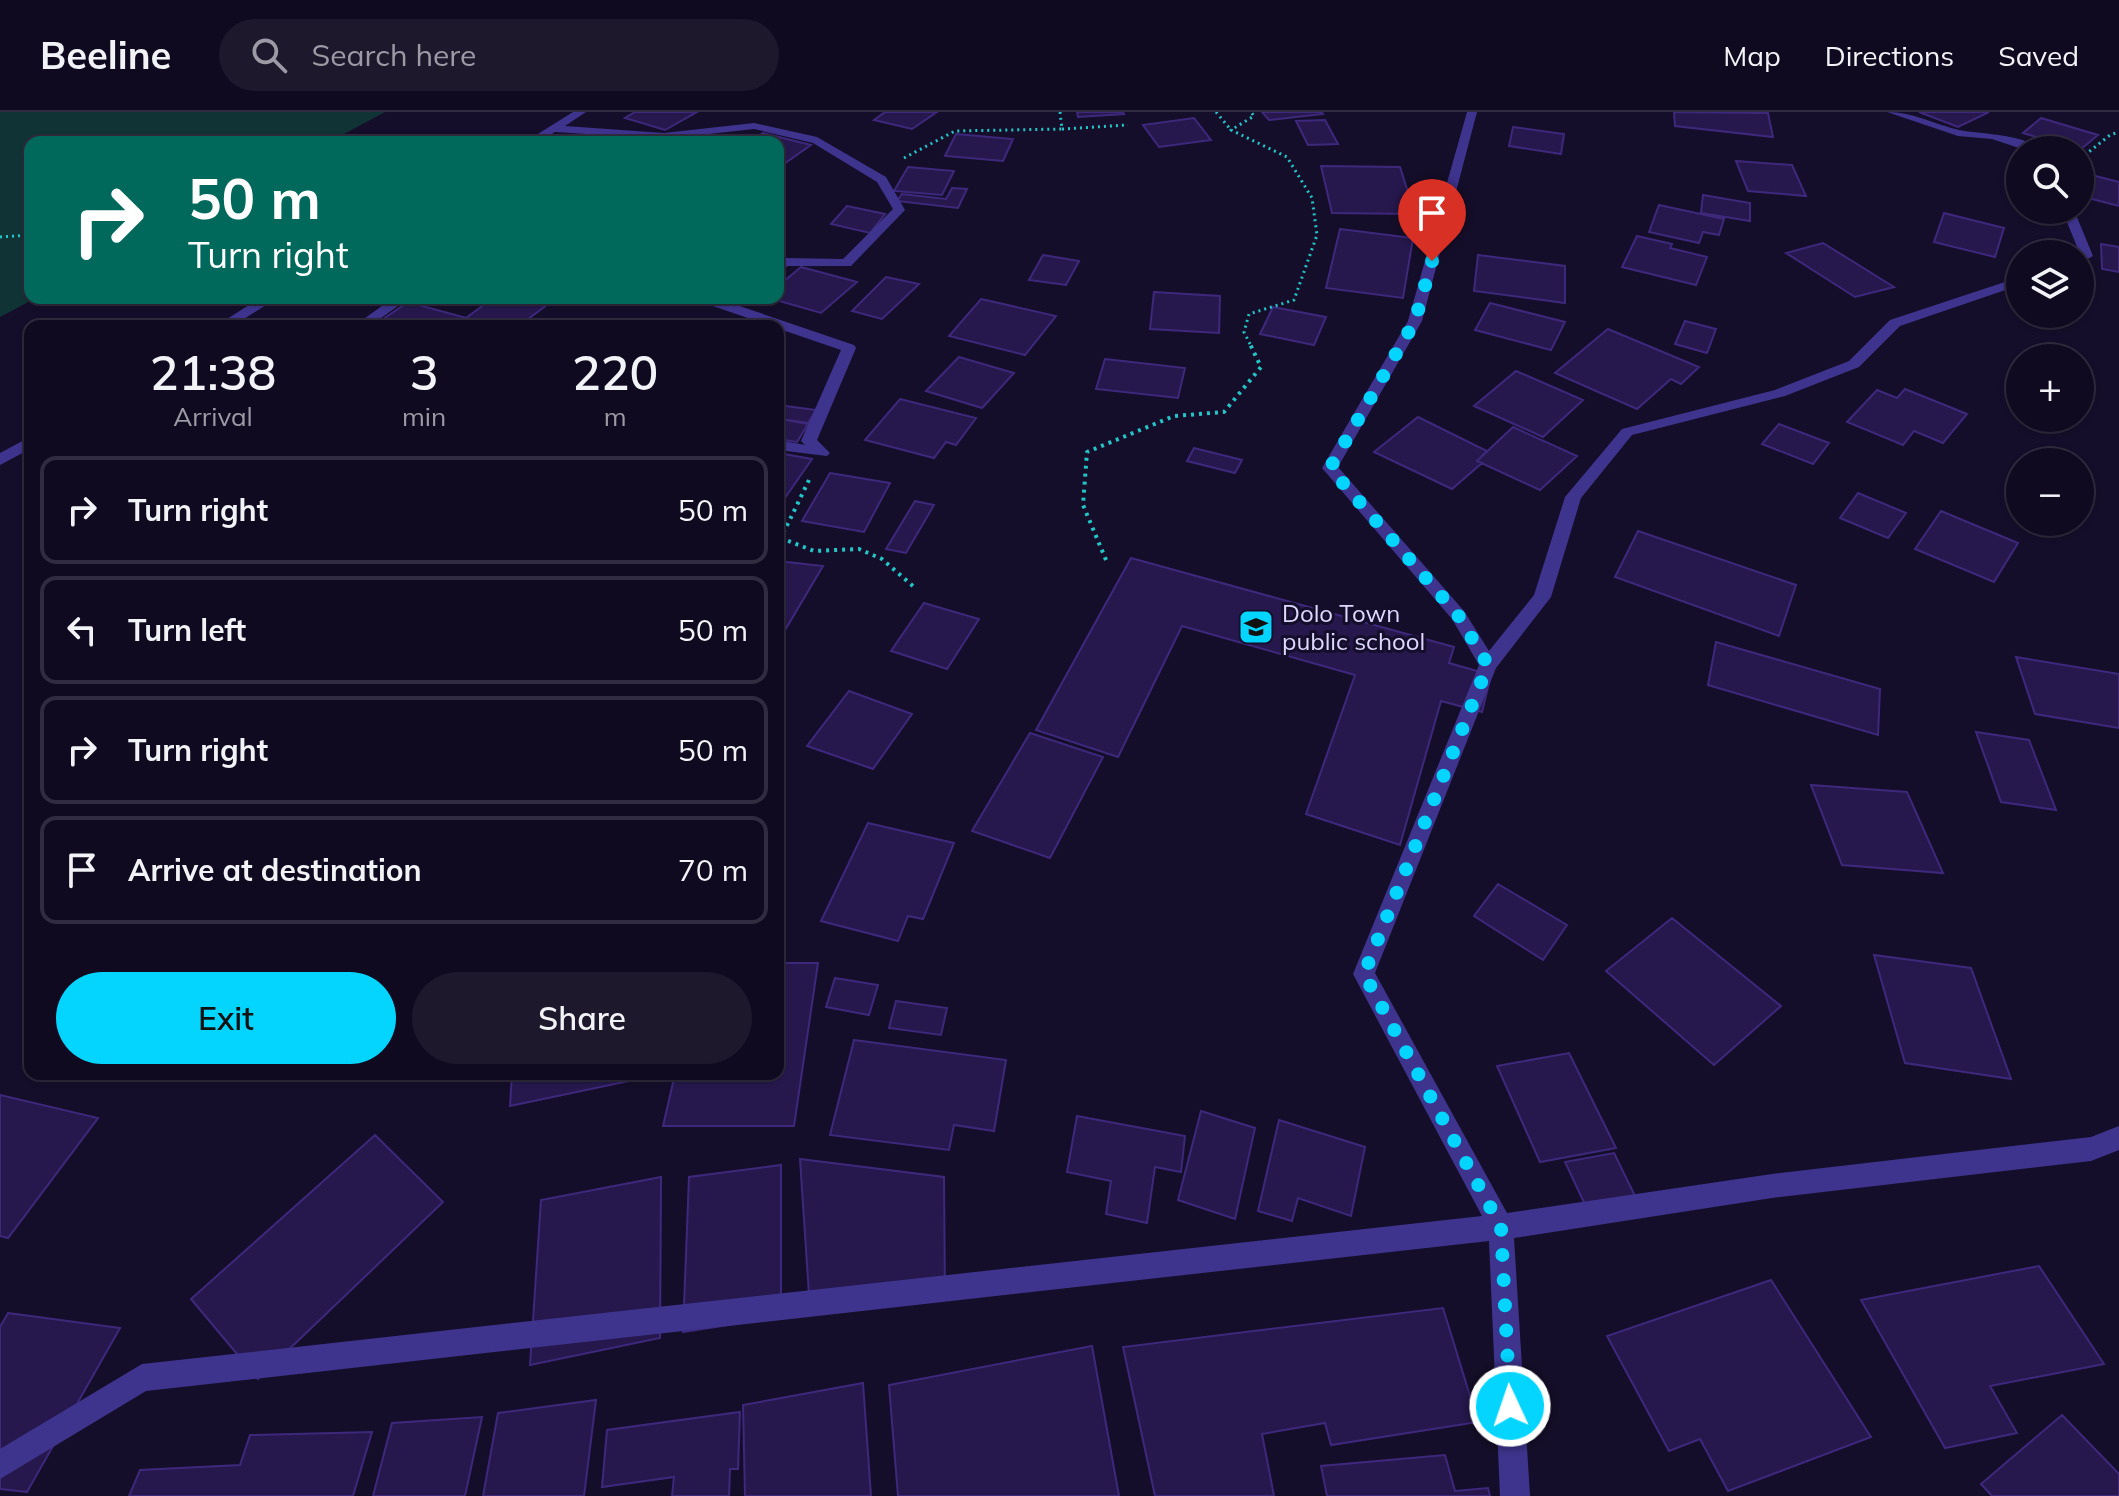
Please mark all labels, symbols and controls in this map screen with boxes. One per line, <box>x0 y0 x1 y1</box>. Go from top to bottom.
search box <box>219 19 779 91</box>
text: Beeline <box>40 31 171 79</box>
icon: search <box>247 33 291 77</box>
text: Search here <box>311 36 476 74</box>
text: Map <box>1723 38 1781 73</box>
text: Directions <box>1825 38 1954 73</box>
text: Saved <box>1998 38 2079 73</box>
map controls <box>2006 136 2094 536</box>
button: search <box>2006 136 2094 224</box>
text: 50 m <box>188 163 321 233</box>
icon: right <box>56 168 160 272</box>
pin <box>1398 179 1466 261</box>
icon: arrive <box>1410 191 1454 235</box>
text: Turn right <box>188 232 349 277</box>
button: layers <box>2006 240 2094 328</box>
text: 21:38 <box>150 342 276 402</box>
text: 3 <box>410 342 438 402</box>
text: 220 <box>572 342 658 402</box>
button: + <box>2006 344 2094 432</box>
text: Arrival <box>173 400 253 433</box>
text: min <box>402 400 446 433</box>
text: m <box>604 400 627 433</box>
button: − <box>2006 448 2094 536</box>
icon: right <box>60 488 104 532</box>
text: Turn right <box>128 491 268 529</box>
text: 50 m <box>678 491 748 529</box>
place label: Dolo Town public school <box>1282 598 1425 656</box>
icon: left <box>60 608 104 652</box>
school or university icon: Dolo Town public school <box>1237 608 1275 646</box>
text: Turn left <box>128 611 246 649</box>
text: 50 m <box>678 611 748 649</box>
icon: right <box>60 728 104 772</box>
text: Turn right <box>128 731 268 769</box>
text: 50 m <box>678 731 748 769</box>
icon: arrive <box>60 848 104 892</box>
text: Arrive at destination <box>128 851 422 889</box>
text: 70 m <box>678 851 748 889</box>
button: Exit <box>56 972 396 1064</box>
button: Share <box>412 972 752 1064</box>
position arrow <box>1468 1364 1552 1448</box>

